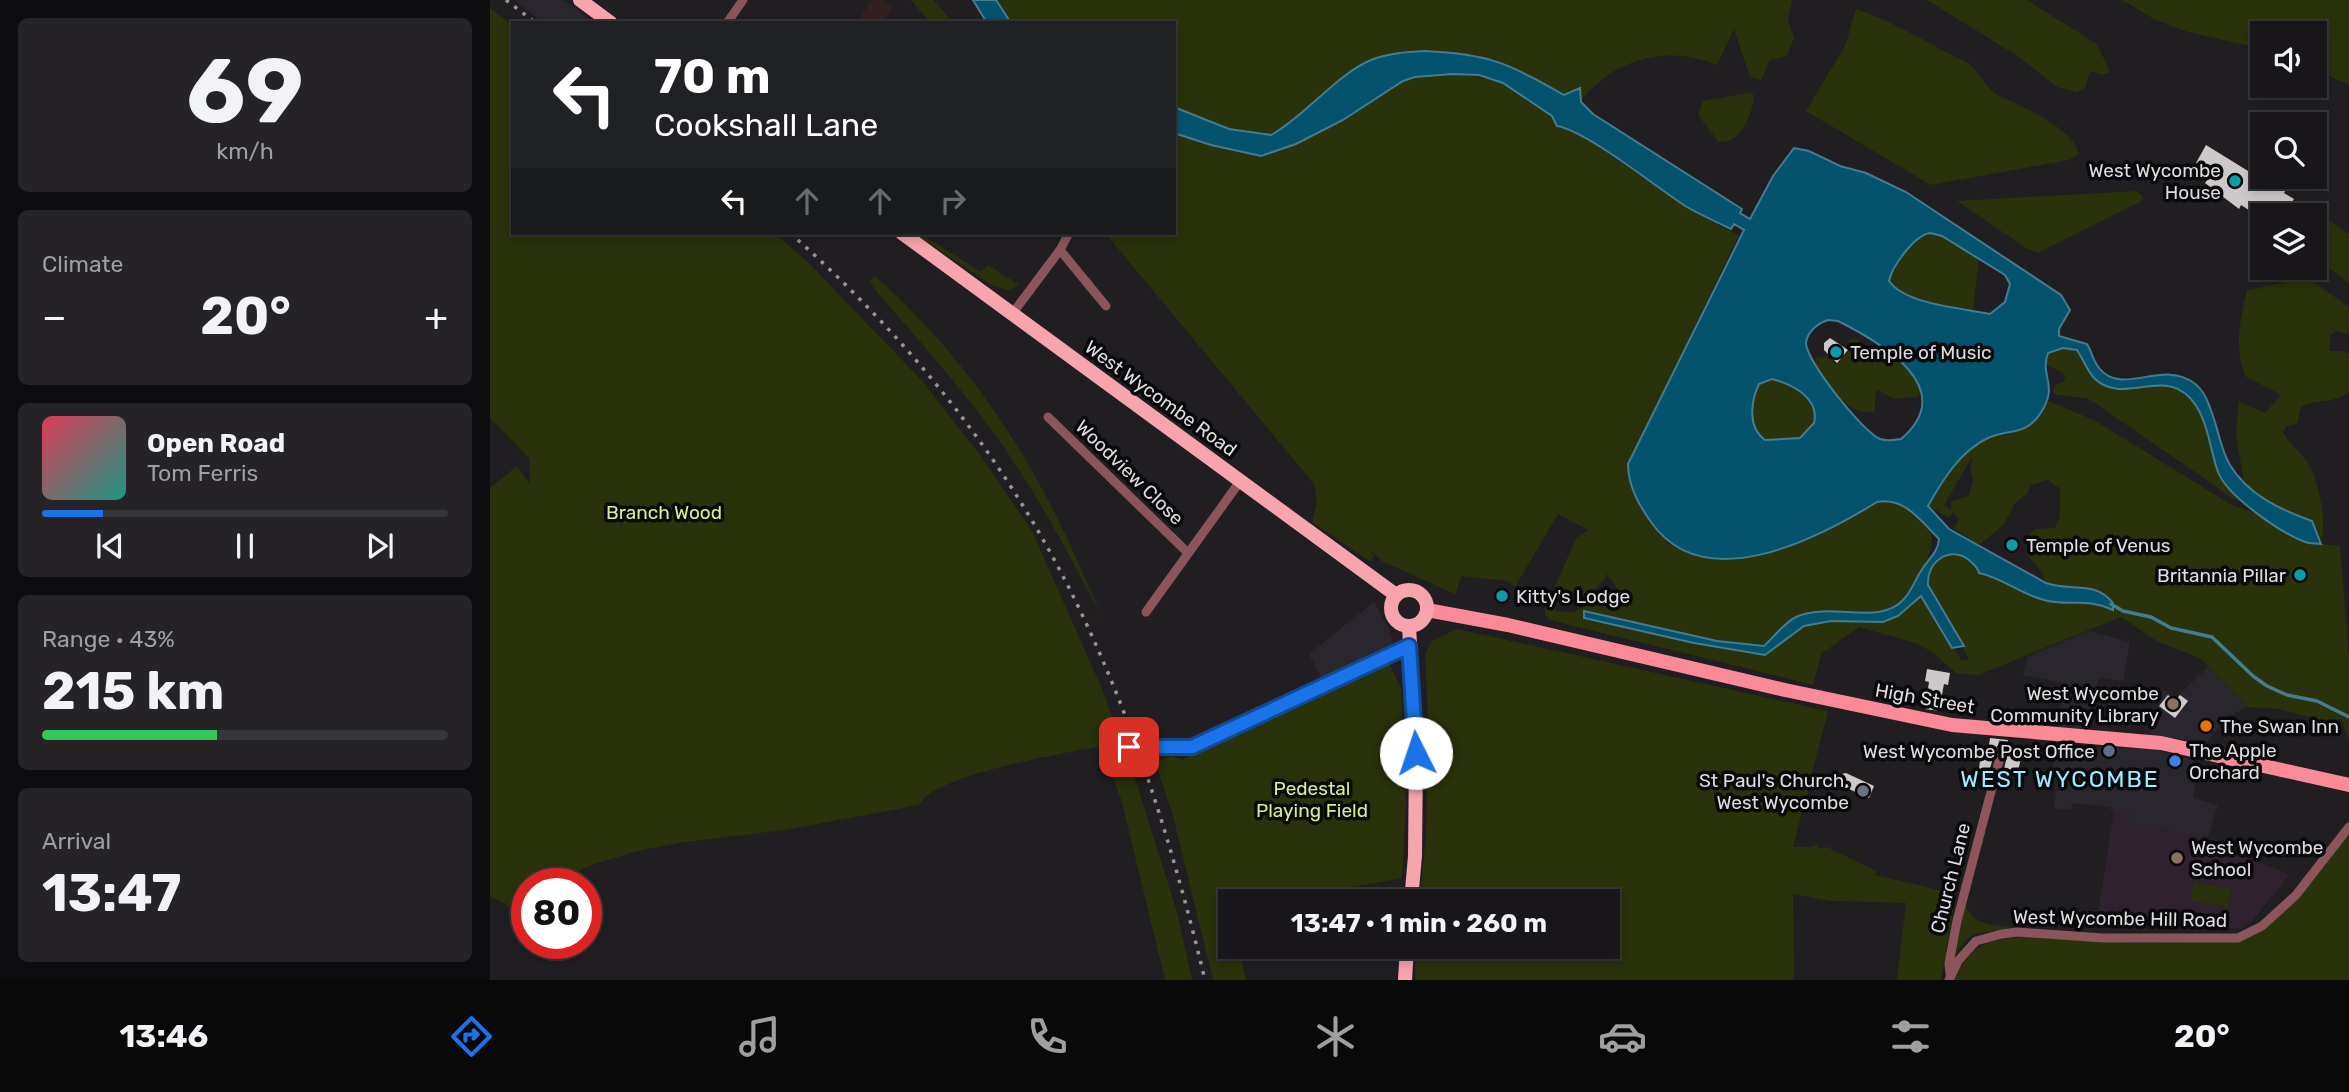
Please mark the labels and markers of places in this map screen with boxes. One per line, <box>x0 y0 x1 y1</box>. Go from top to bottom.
place label: West Wycombe House <box>2088 159 2221 204</box>
marker: West Wycombe House <box>2227 173 2243 189</box>
place label: Temple of Music <box>1850 341 1992 364</box>
marker: Temple of Music <box>1828 344 1844 360</box>
place label: Temple of Venus <box>2026 534 2171 557</box>
marker: Temple of Venus <box>2004 537 2020 553</box>
place label: Britannia Pillar <box>2157 564 2287 587</box>
marker: Britannia Pillar <box>2292 567 2308 583</box>
place label: Kitty's Lodge <box>1516 585 1630 608</box>
marker: Kitty's Lodge <box>1494 588 1510 604</box>
place label: West Wycombe Community Library <box>1990 682 2159 727</box>
marker: West Wycombe Community Library <box>2165 696 2181 712</box>
place label: The Swan Inn <box>2220 715 2339 738</box>
pin <box>1099 717 1159 777</box>
marker: The Swan Inn <box>2198 718 2214 734</box>
place label: The Apple Orchard <box>2189 739 2277 784</box>
place label: West Wycombe Post Office <box>1863 740 2095 763</box>
marker: West Wycombe Post Office <box>2101 743 2117 759</box>
marker: The Apple Orchard <box>2167 753 2183 769</box>
place label: St Paul's Church, West Wycombe <box>1699 769 1849 814</box>
marker: St Paul's Church, West Wycombe <box>1855 783 1871 799</box>
place label: West Wycombe School <box>2191 836 2324 881</box>
marker: West Wycombe School <box>2169 850 2185 866</box>

